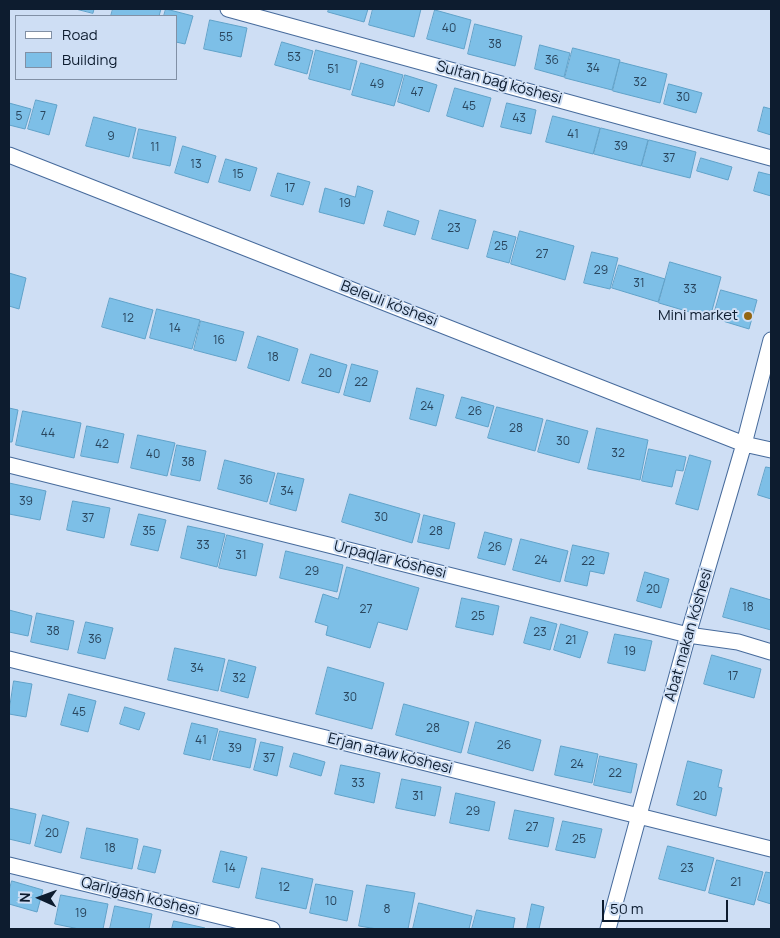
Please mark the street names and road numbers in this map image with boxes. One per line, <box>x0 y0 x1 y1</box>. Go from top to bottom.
street label: Sultan baǵ kóshesi <box>434 58 564 108</box>
street label: Beleuli kóshesi <box>338 277 440 331</box>
street label: Urpaqlar kóshesi <box>332 537 448 583</box>
street label: Abat makan kóshesi <box>661 566 717 704</box>
street label: Erjan ataw kóshesi <box>326 730 454 778</box>
street label: Qarlıǵash kóshesi <box>79 874 201 920</box>

